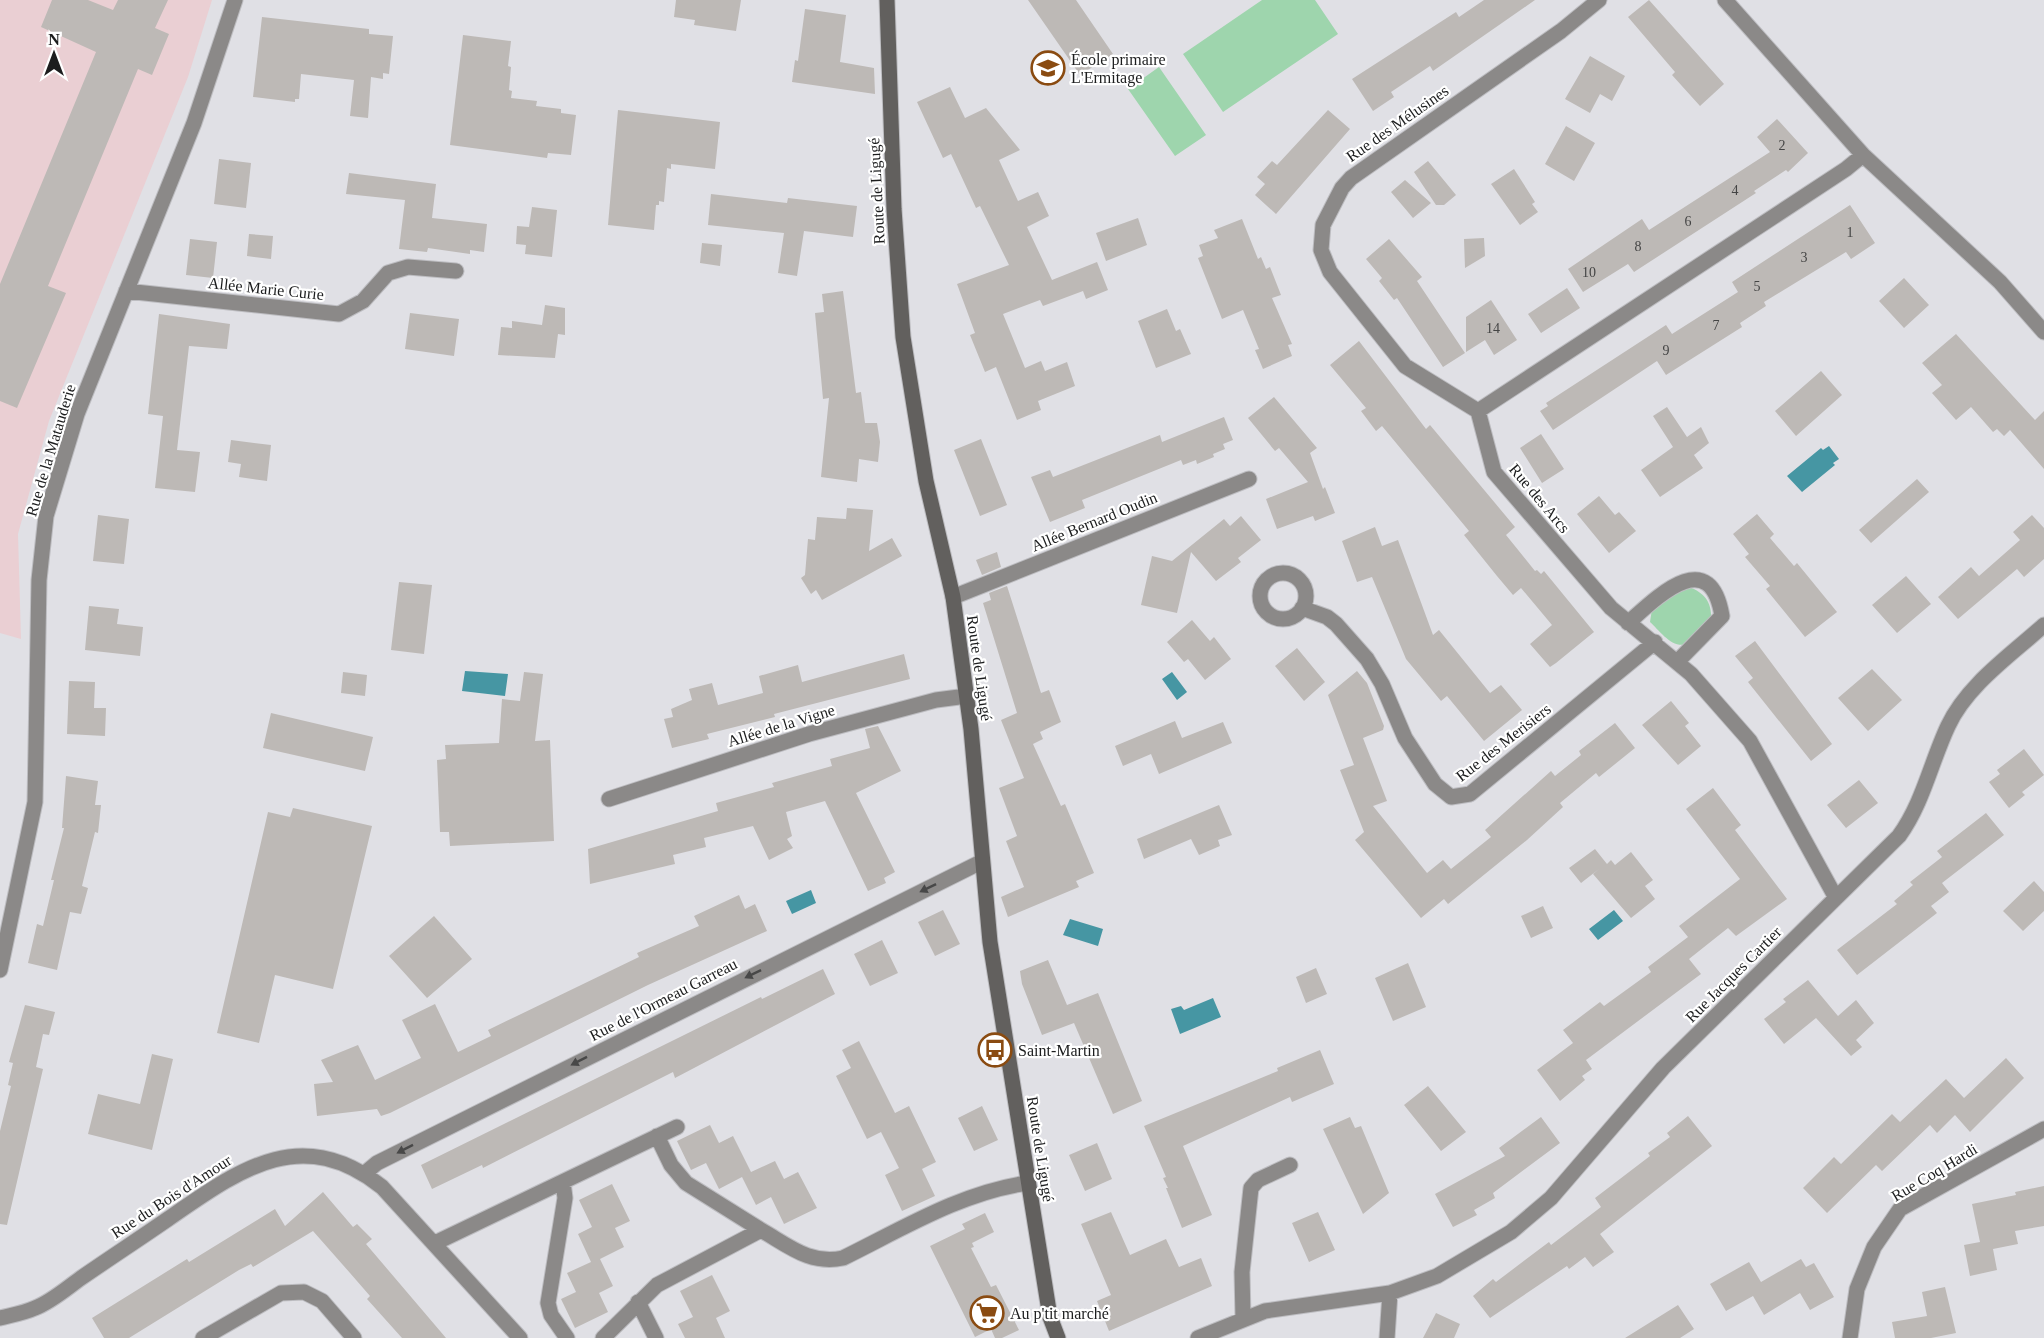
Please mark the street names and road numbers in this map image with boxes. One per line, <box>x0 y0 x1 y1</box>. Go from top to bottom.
street label: Rue des Mélusines <box>1343 82 1452 165</box>
street label: Route de Ligugé <box>865 137 889 245</box>
street label: Allée Marie Curie <box>207 274 325 303</box>
street label: Rue de la Matauderie <box>22 382 79 518</box>
street label: Rue des Arcs <box>1506 461 1573 536</box>
street label: Allée Bernard Oudin <box>1029 488 1160 554</box>
street label: Route de Ligugé <box>963 614 995 722</box>
street label: Rue des Merisiers <box>1453 700 1554 785</box>
street label: Allée de la Vigne <box>726 701 837 751</box>
street label: Rue Jacques Cartier <box>1682 923 1786 1026</box>
street label: Rue de l'Ormeau Garreau <box>587 955 740 1044</box>
street label: Route de Ligugé <box>1023 1095 1057 1203</box>
street label: Rue Coq Hardi <box>1888 1140 1981 1206</box>
street label: Rue du Bois d'Amour <box>108 1151 235 1241</box>

